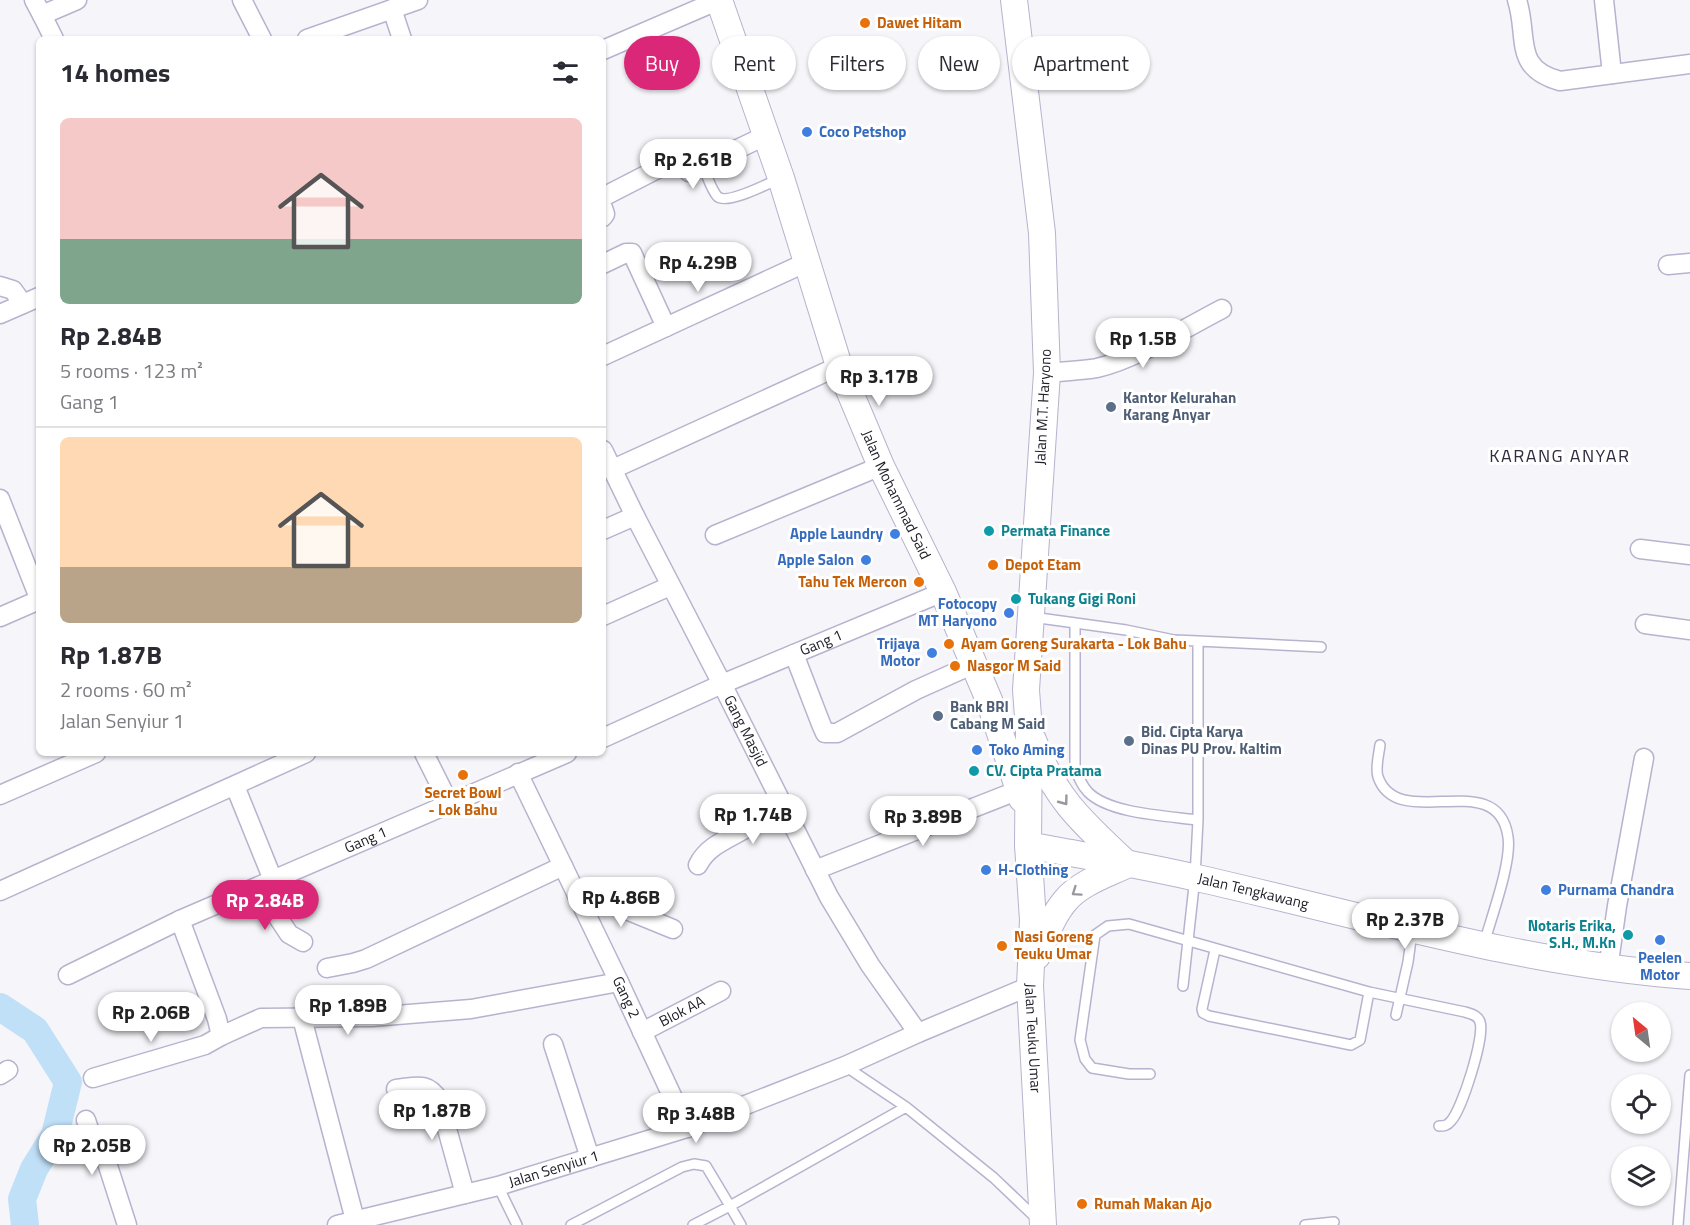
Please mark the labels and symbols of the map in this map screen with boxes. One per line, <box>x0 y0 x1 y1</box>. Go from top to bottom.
place label: Dawet Hitam <box>877 11 962 34</box>
marker: Dawet Hitam <box>858 16 872 30</box>
place label: Coco Petshop <box>819 120 906 143</box>
marker: Coco Petshop <box>800 125 814 139</box>
pin: Rp 2.61B <box>631 139 755 190</box>
pin: Rp 4.29B <box>636 242 760 293</box>
pin: Rp 1.5B <box>1088 318 1198 369</box>
street label: Jalan M.T. Haryono <box>1028 348 1057 466</box>
pin: Rp 3.17B <box>817 356 941 407</box>
place label: Kantor Kelurahan Karang Anyar <box>1123 386 1236 426</box>
marker: Kantor Kelurahan Karang Anyar <box>1104 400 1118 414</box>
street label: Jalan Mohammad Said <box>856 426 937 563</box>
district label: KARANG ANYAR <box>1489 442 1631 469</box>
place label: Permata Finance <box>1001 519 1110 542</box>
place label: Apple Laundry <box>790 522 883 545</box>
marker: Permata Finance <box>982 524 996 538</box>
marker: Apple Laundry <box>888 527 902 541</box>
place label: Apple Salon <box>777 548 854 571</box>
marker: Apple Salon <box>859 553 873 567</box>
place label: Depot Etam <box>1005 553 1081 576</box>
marker: Depot Etam <box>986 558 1000 572</box>
place label: Tahu Tek Mercon <box>798 570 907 593</box>
marker: Tahu Tek Mercon <box>912 575 926 589</box>
place label: Tukang Gigi Roni <box>1028 587 1136 610</box>
place label: Fotocopy MT Haryono <box>918 592 997 632</box>
marker: Tukang Gigi Roni <box>1009 592 1023 606</box>
marker: Fotocopy MT Haryono <box>1002 606 1016 620</box>
street label: Gang 1 <box>796 623 846 661</box>
place label: Trijaya Motor <box>877 632 920 672</box>
place label: Ayam Goreng Surakarta - Lok Bahu <box>961 632 1187 655</box>
marker: Ayam Goreng Surakarta - Lok Bahu <box>942 637 956 651</box>
marker: Trijaya Motor <box>925 646 939 660</box>
place label: Nasgor M Said <box>967 654 1061 677</box>
marker: Nasgor M Said <box>948 659 962 673</box>
street label: Gang Masjid <box>718 691 774 770</box>
place label: Bank BRI Cabang M Said <box>950 695 1045 735</box>
marker: Bank BRI Cabang M Said <box>931 709 945 723</box>
place label: Bid. Cipta Karya Dinas PU Prov. Kaltim <box>1141 720 1282 760</box>
marker: Bid. Cipta Karya Dinas PU Prov. Kaltim <box>1122 734 1136 748</box>
place label: Toko Aming <box>989 738 1065 761</box>
marker: Toko Aming <box>970 743 984 757</box>
place label: CV. Cipta Pratama <box>986 759 1102 782</box>
marker: CV. Cipta Pratama <box>967 764 981 778</box>
marker: Secret Bowl - Lok Bahu <box>456 768 470 782</box>
place label: Secret Bowl - Lok Bahu <box>424 781 502 821</box>
pin: Rp 1.74B <box>691 794 815 845</box>
one-way arrow <box>1057 794 1068 805</box>
pin: Rp 3.89B <box>861 796 985 847</box>
street label: Gang 1 <box>341 820 390 859</box>
place label: H-Clothing <box>998 858 1068 881</box>
marker: H-Clothing <box>979 863 993 877</box>
street label: Jalan Tengkawang <box>1196 867 1312 915</box>
pin: Rp 4.86B <box>559 877 683 928</box>
place label: Purnama Chandra <box>1558 878 1674 901</box>
pin: Rp 2.84B <box>203 880 327 931</box>
marker: Purnama Chandra <box>1539 883 1553 897</box>
one-way arrow <box>1072 885 1083 896</box>
pin: Rp 2.37B <box>1343 899 1467 950</box>
place label: Notaris Erika, S.H., M.Kn <box>1528 914 1616 954</box>
place label: Nasi Goreng Teuku Umar <box>1014 925 1093 965</box>
marker: Notaris Erika, S.H., M.Kn <box>1621 928 1635 942</box>
marker: Peelen Motor <box>1653 933 1667 947</box>
marker: Nasi Goreng Teuku Umar <box>995 939 1009 953</box>
place label: Peelen Motor <box>1638 946 1682 986</box>
street label: Gang 2 <box>607 972 646 1022</box>
street label: Jalan Teuku Umar <box>1019 983 1048 1093</box>
pin: Rp 1.89B <box>286 985 410 1036</box>
street label: Blok AA <box>655 989 709 1032</box>
pin: Rp 2.06B <box>89 992 213 1043</box>
north arrow <box>1611 1002 1671 1062</box>
pin: Rp 1.87B <box>370 1090 494 1141</box>
pin: Rp 3.48B <box>634 1093 758 1144</box>
pin: Rp 2.05B <box>30 1125 154 1176</box>
street label: Jalan Senyiur 1 <box>506 1144 602 1193</box>
place label: Rumah Makan Ajo <box>1094 1192 1212 1215</box>
marker: Rumah Makan Ajo <box>1075 1197 1089 1211</box>

